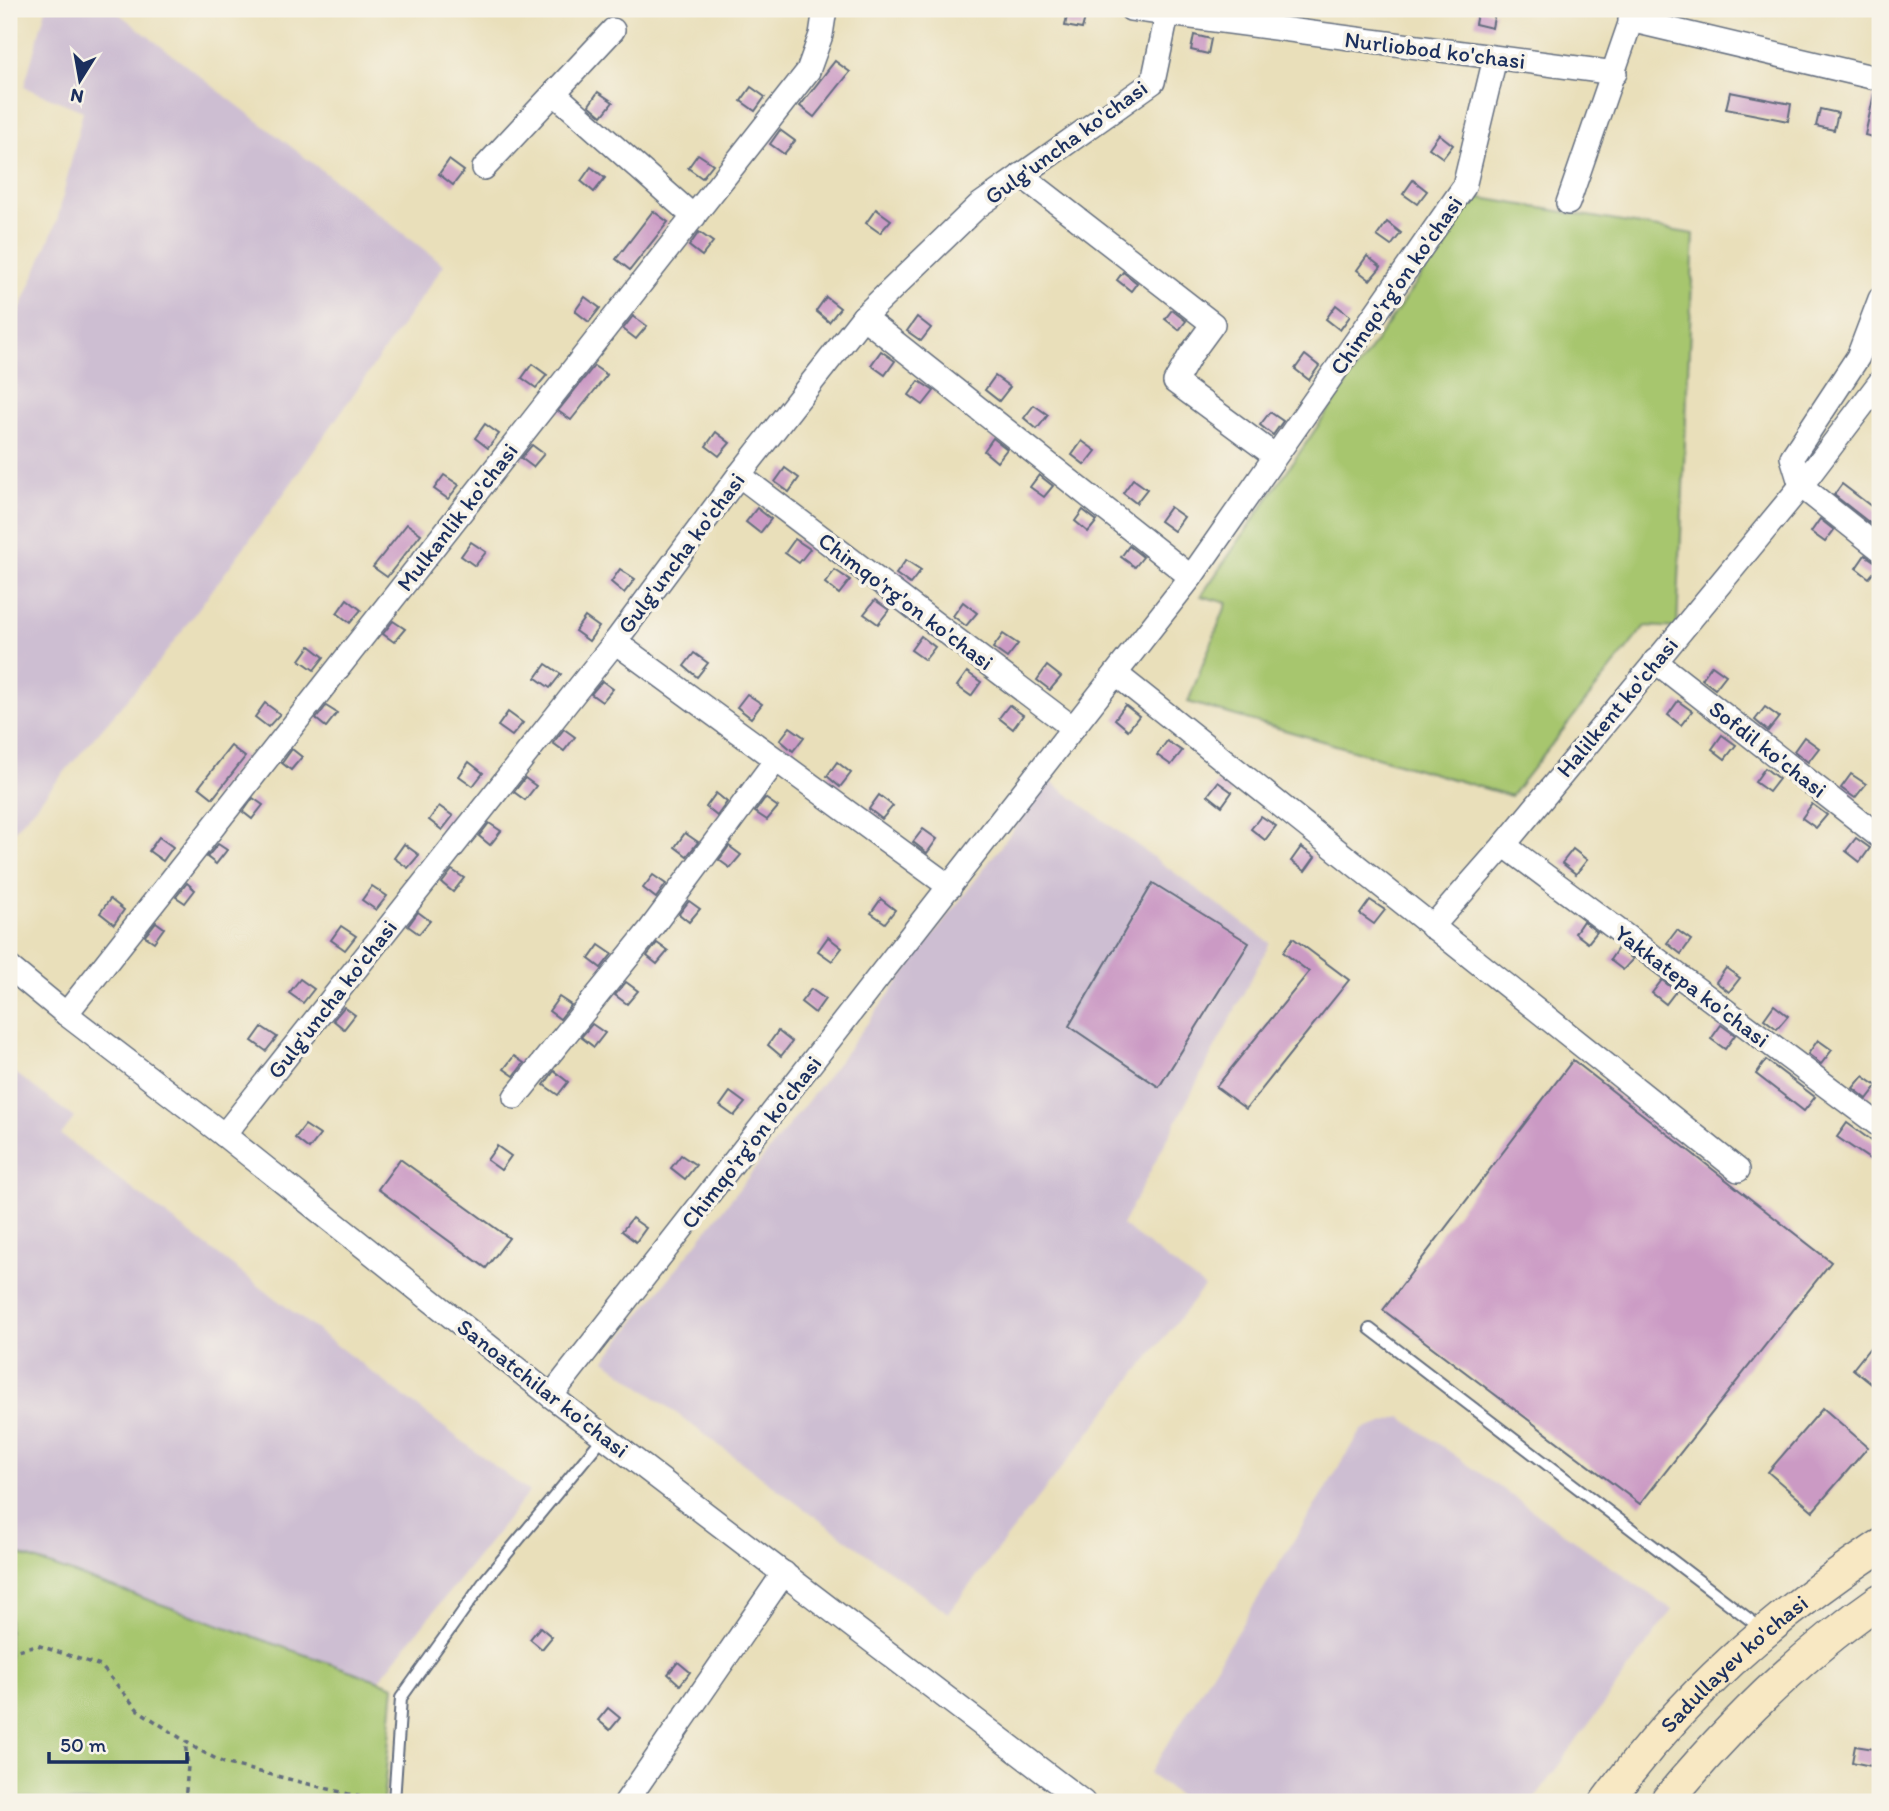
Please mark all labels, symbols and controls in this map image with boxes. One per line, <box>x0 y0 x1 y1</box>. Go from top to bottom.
street label: Nurliobod ko'chasi <box>1343 25 1527 75</box>
north arrow <box>46 46 116 116</box>
street label: Gulg'uncha ko'chasi <box>979 74 1153 210</box>
text: N <box>68 84 85 109</box>
street label: Chimqo'rg'on ko'chasi <box>1324 190 1468 380</box>
street label: Mulkanlik ko'chasi <box>390 437 524 597</box>
street label: Gulg'uncha ko'chasi <box>611 467 751 639</box>
street label: Chimqo'rg'on ko'chasi <box>813 526 999 676</box>
street label: Halilkent ko'chasi <box>1550 631 1684 783</box>
street label: Sofdil ko'chasi <box>1703 694 1833 804</box>
street label: Gulg'uncha ko'chasi <box>261 914 403 1084</box>
street label: Yakkatepa ko'chasi <box>1609 919 1775 1053</box>
street label: Chimqo'rg'on ko'chasi <box>675 1050 827 1234</box>
street label: Sanoatchilar ko'chasi <box>452 1312 634 1464</box>
street label: Sadullayev ko'chasi <box>1654 1588 1813 1739</box>
scale bar <box>49 1720 187 1764</box>
text: 50 m <box>60 1732 107 1757</box>

